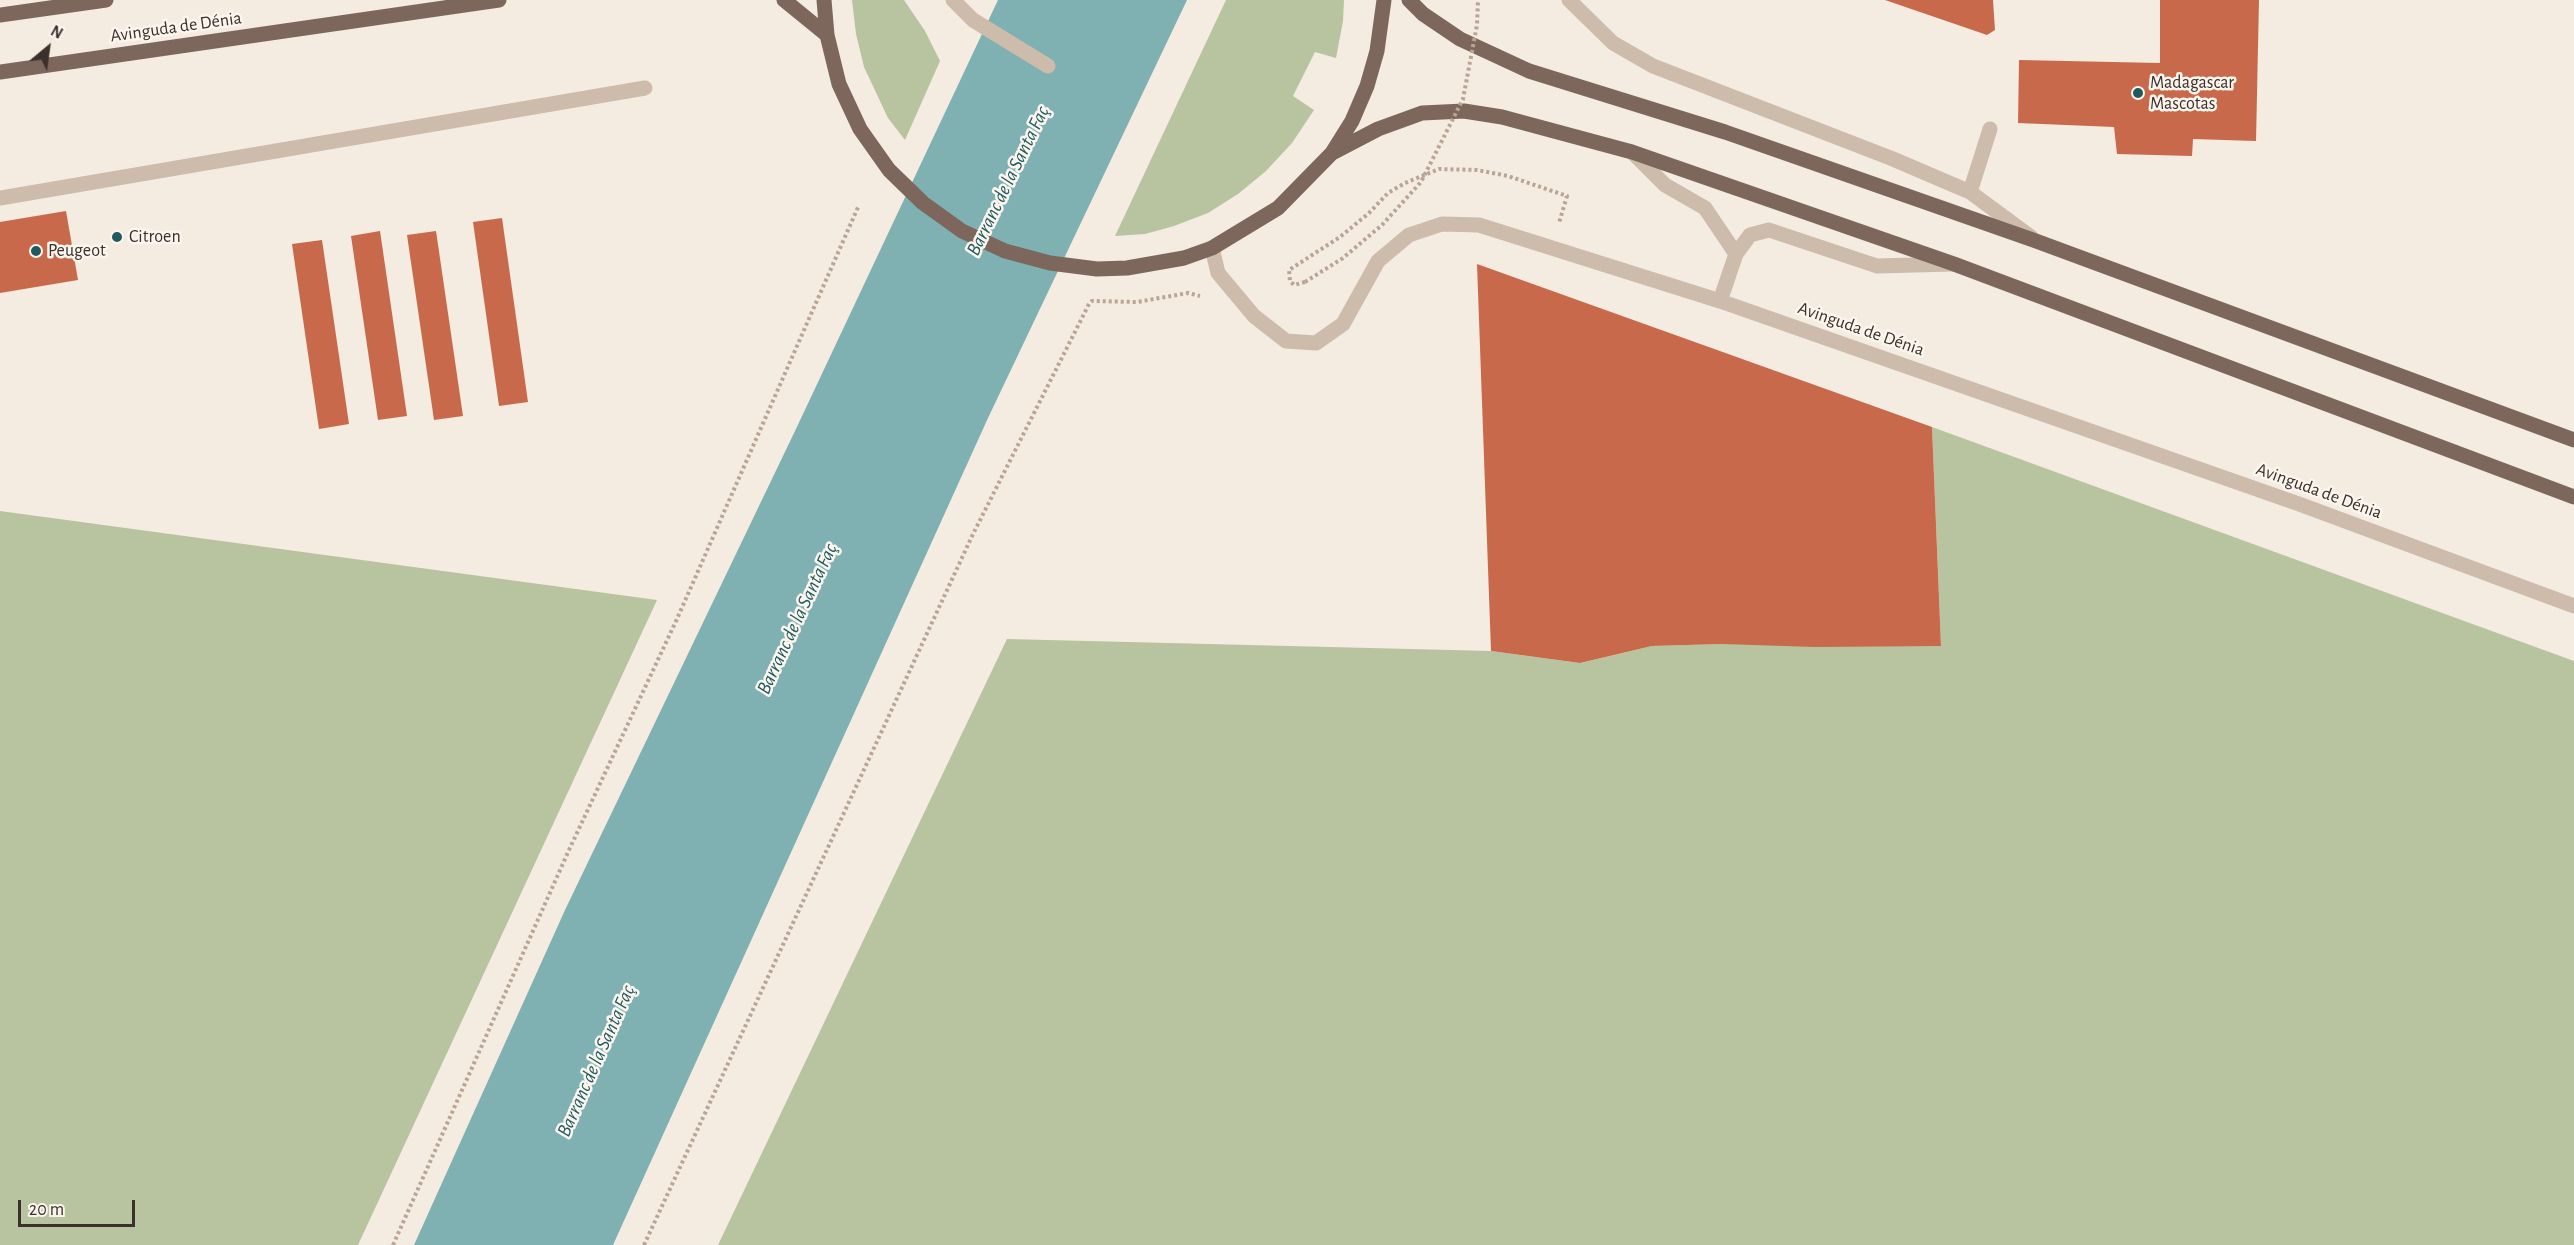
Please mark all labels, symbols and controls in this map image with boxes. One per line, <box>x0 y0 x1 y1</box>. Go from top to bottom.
street label: Avinguda de Dénia <box>109 7 243 47</box>
north arrow <box>18 18 78 78</box>
text: N <box>48 23 65 42</box>
place label: Madagascar Mascotas <box>2150 72 2234 115</box>
marker: Madagascar Mascotas <box>2131 86 2145 100</box>
water label: Barranc de la Santa Faç <box>961 102 1055 260</box>
place label: Citroen <box>129 226 181 248</box>
marker: Citroen <box>110 230 124 244</box>
place label: Peugeot <box>48 240 106 262</box>
marker: Peugeot <box>29 244 43 258</box>
street label: Avinguda de Dénia <box>1795 297 1927 361</box>
street label: Avinguda de Dénia <box>2253 458 2385 524</box>
water label: Barranc de la Santa Faç <box>752 540 842 698</box>
water label: Barranc de la Santa Faç <box>552 981 640 1141</box>
scale bar <box>21 1188 138 1226</box>
text: 20 m <box>29 1201 64 1219</box>

